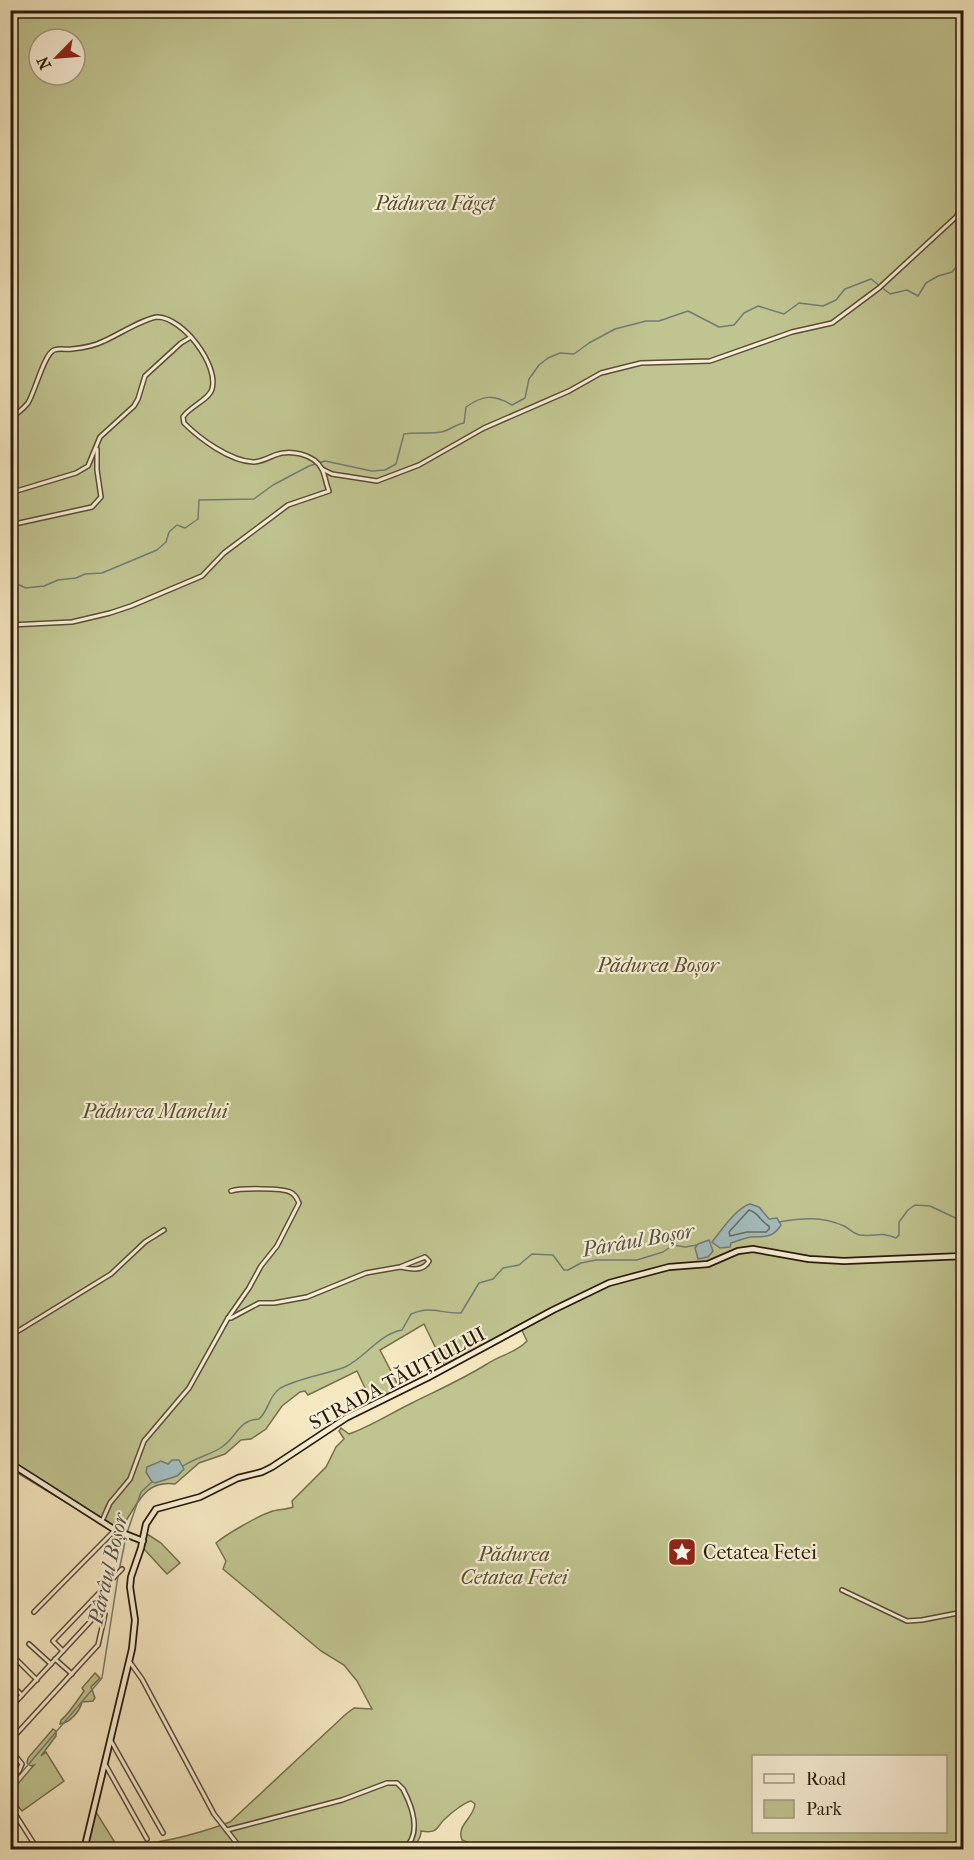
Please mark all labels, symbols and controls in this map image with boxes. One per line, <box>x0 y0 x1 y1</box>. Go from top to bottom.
north arrow <box>27 27 87 87</box>
text: N <box>32 53 55 73</box>
park label: Pădurea Făget <box>374 192 497 215</box>
park label: Pădurea Boșor <box>596 954 721 978</box>
park label: Pădurea Manelui <box>82 1100 229 1123</box>
water label: Pârâul Boșor <box>579 1218 698 1263</box>
street label: STRADA TĂUȚIULUI <box>305 1321 489 1435</box>
water label: Pârâul Boșor <box>83 1510 134 1628</box>
place icon: Cetatea Fetei <box>666 1536 698 1568</box>
place label: Cetatea Fetei <box>703 1541 817 1564</box>
park label: Pădurea Cetatea Fetei <box>460 1543 569 1589</box>
legend <box>752 1755 947 1833</box>
text: Road <box>806 1769 846 1790</box>
text: Park <box>806 1799 843 1820</box>

